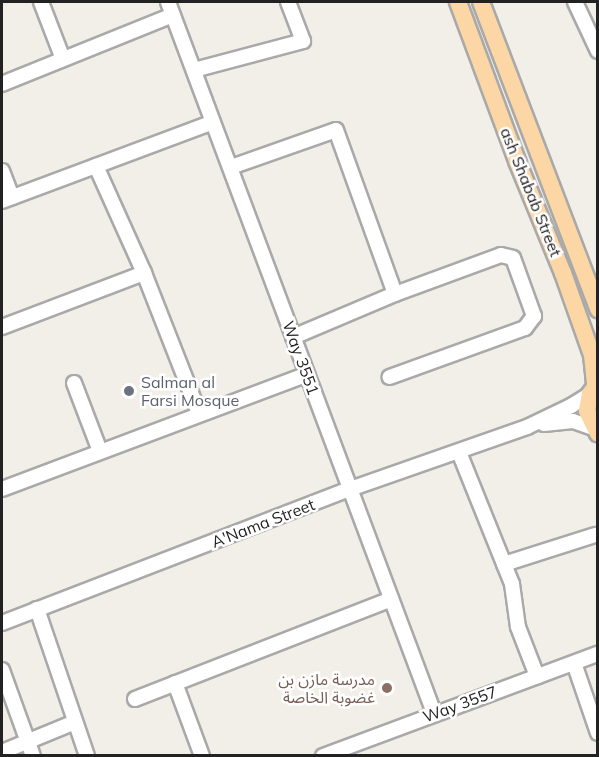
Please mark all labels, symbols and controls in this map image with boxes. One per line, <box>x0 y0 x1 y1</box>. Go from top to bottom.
street label: ash Shabab Street <box>496 125 566 259</box>
street label: Way 3551 <box>279 318 323 398</box>
place label: Salman al Farsi Mosque <box>141 372 239 410</box>
marker: Salman al Farsi Mosque <box>122 384 136 398</box>
street label: A'Nama Street <box>209 495 317 551</box>
place label: مدرسة مازن بن غضوبة الخاصة <box>278 669 375 707</box>
marker: مدرسة مازن بن غضوبة الخاصة <box>380 681 394 695</box>
street label: Way 3557 <box>420 682 500 726</box>

